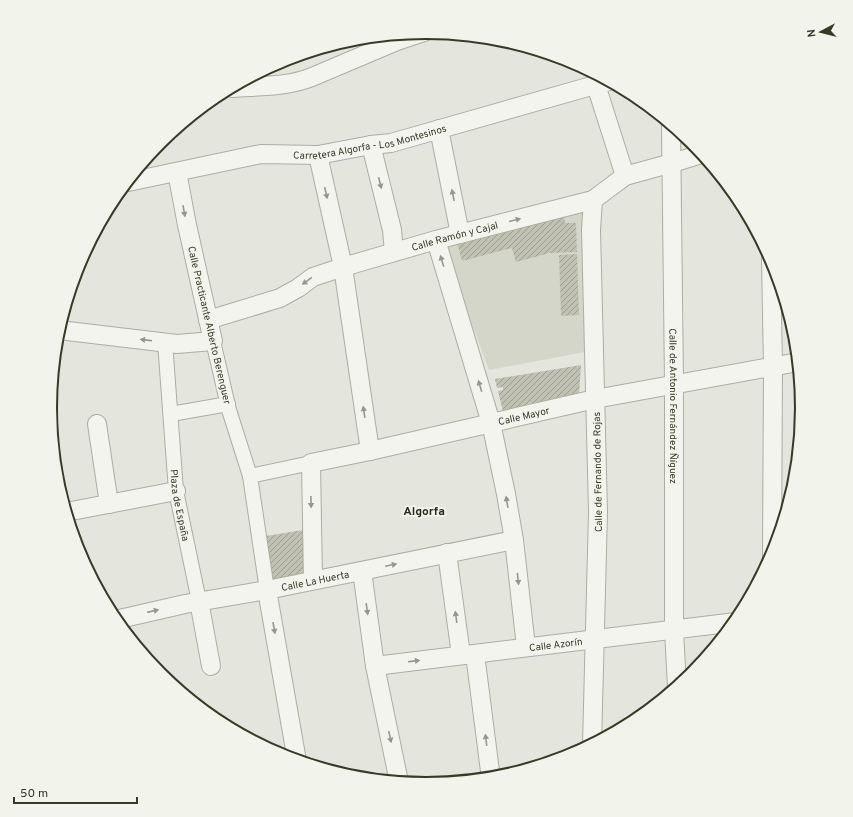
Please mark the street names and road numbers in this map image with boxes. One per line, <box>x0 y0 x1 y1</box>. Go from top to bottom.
street label: Carretera Algorfa - Los Montesinos <box>293 123 448 163</box>
street label: Calle Ramón y Cajal <box>410 219 500 255</box>
street label: Calle Practicante Alberto Berenguer <box>184 245 233 406</box>
street label: Calle de Antonio Fernández Ñíguez <box>665 328 679 484</box>
street label: Calle Mayor <box>497 405 551 429</box>
street label: Calle de Fernando de Rojas <box>591 411 606 532</box>
street label: Plaza de España <box>166 469 191 543</box>
street label: Calle La Huerta <box>280 569 350 595</box>
street label: Calle Azorín <box>528 636 583 655</box>

